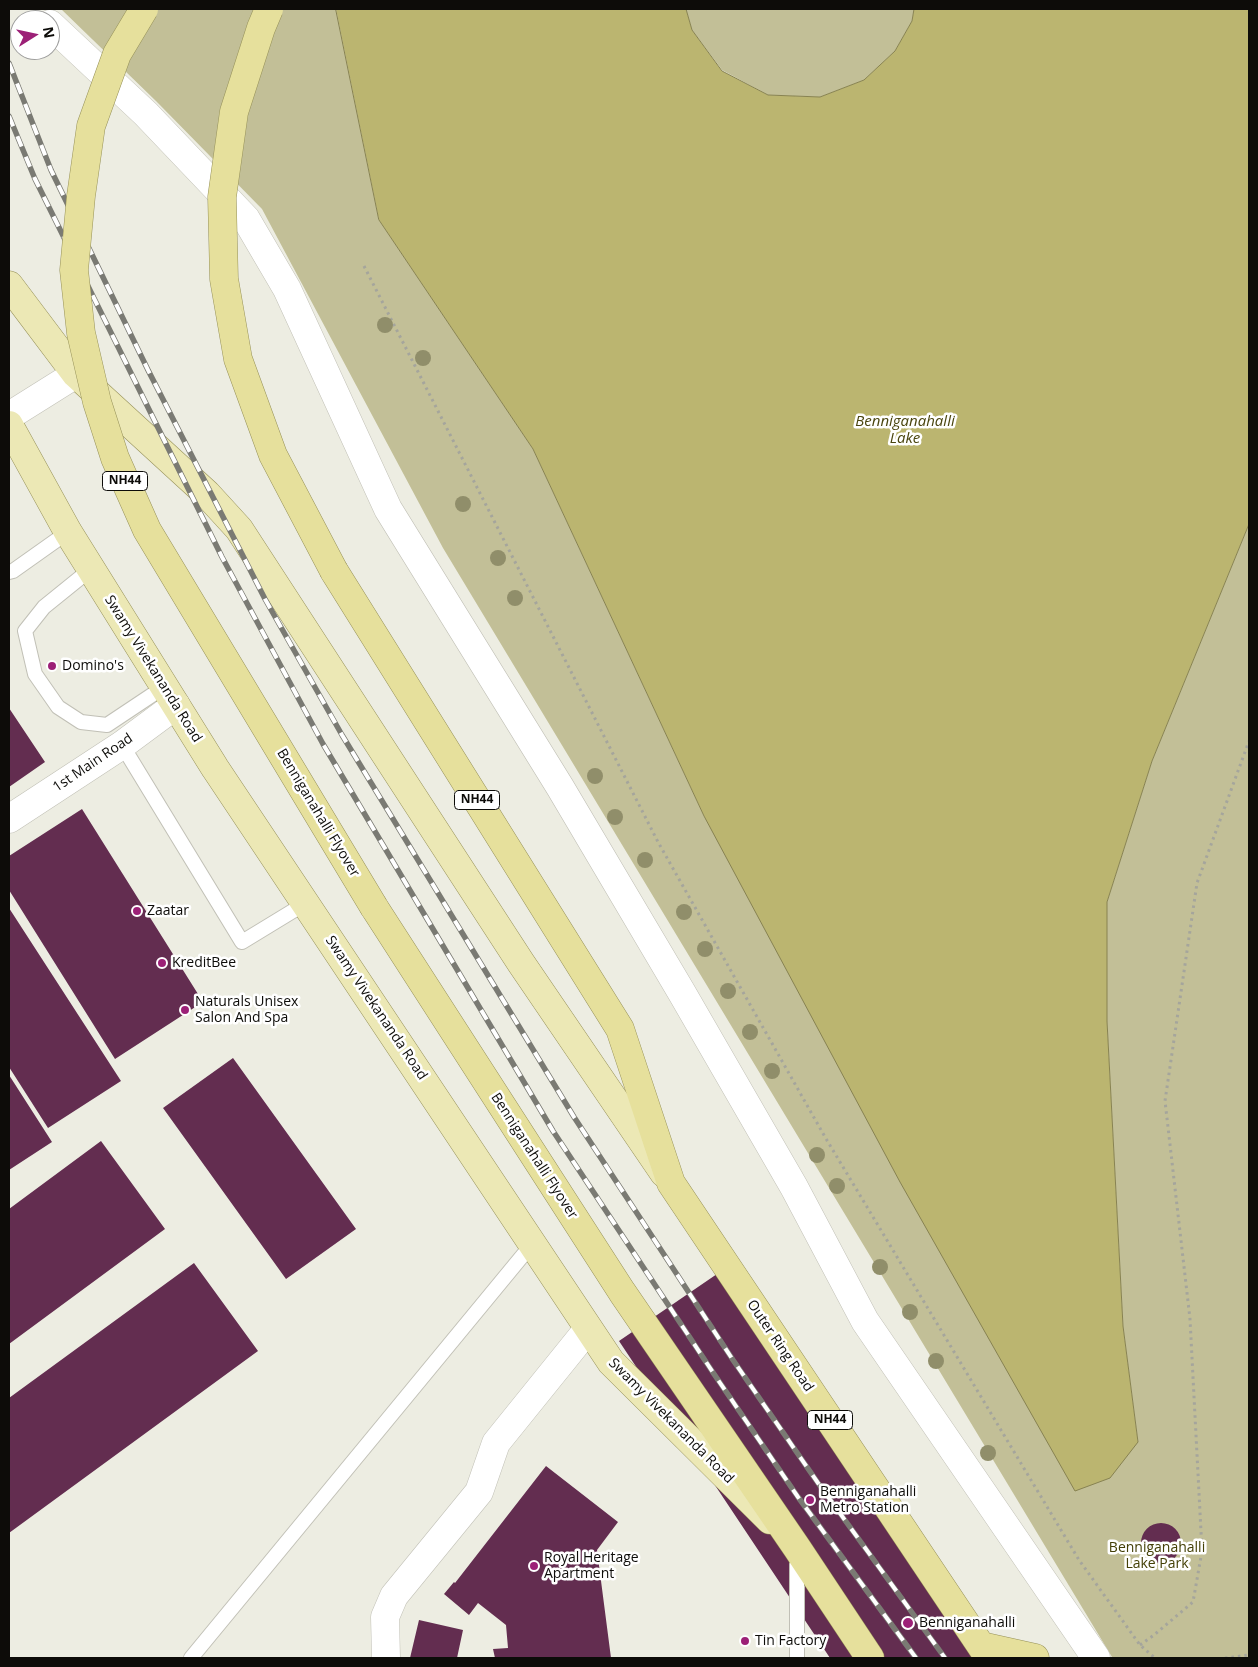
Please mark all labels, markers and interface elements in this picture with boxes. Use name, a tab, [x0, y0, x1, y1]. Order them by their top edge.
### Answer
north arrow	[10, 10, 60, 60]
text: N	[39, 25, 60, 40]
water label: Benniganahalli Lake	[855, 413, 955, 448]
road number: NH44	[102, 472, 148, 491]
street label: Swamy Vivekananda Road	[101, 592, 205, 746]
place label: Domino's	[62, 658, 124, 674]
marker: Domino's	[46, 660, 58, 672]
street label: 1st Main Road	[50, 730, 136, 796]
street label: Benniganahalli Flyover	[273, 746, 363, 880]
road number: NH44	[454, 790, 500, 810]
place label: Zaatar	[147, 903, 189, 919]
marker: Zaatar	[131, 905, 143, 917]
street label: Swamy Vivekananda Road	[321, 933, 431, 1083]
place label: KreditBee	[172, 955, 236, 971]
marker: KreditBee	[156, 957, 168, 969]
place label: Naturals Unisex Salon And Spa	[195, 994, 298, 1026]
marker: Naturals Unisex Salon And Spa	[179, 1004, 191, 1016]
street label: Benniganahalli Flyover	[487, 1090, 581, 1222]
street label: Outer Ring Road	[743, 1297, 817, 1395]
street label: Swamy Vivekananda Road	[605, 1355, 737, 1487]
road number: NH44	[808, 1410, 852, 1430]
place label: Benniganahalli Metro Station	[820, 1484, 916, 1516]
marker: Benniganahalli Metro Station	[804, 1494, 816, 1506]
park label: Benniganahalli Lake Park	[1109, 1540, 1205, 1572]
place label: Royal Heritage Apartment	[544, 1550, 639, 1582]
marker: Royal Heritage Apartment	[528, 1560, 540, 1572]
place label: Benniganahalli	[919, 1615, 1015, 1631]
marker: Benniganahalli	[901, 1616, 915, 1630]
place label: Tin Factory	[755, 1633, 826, 1649]
marker: Tin Factory	[739, 1635, 751, 1647]

